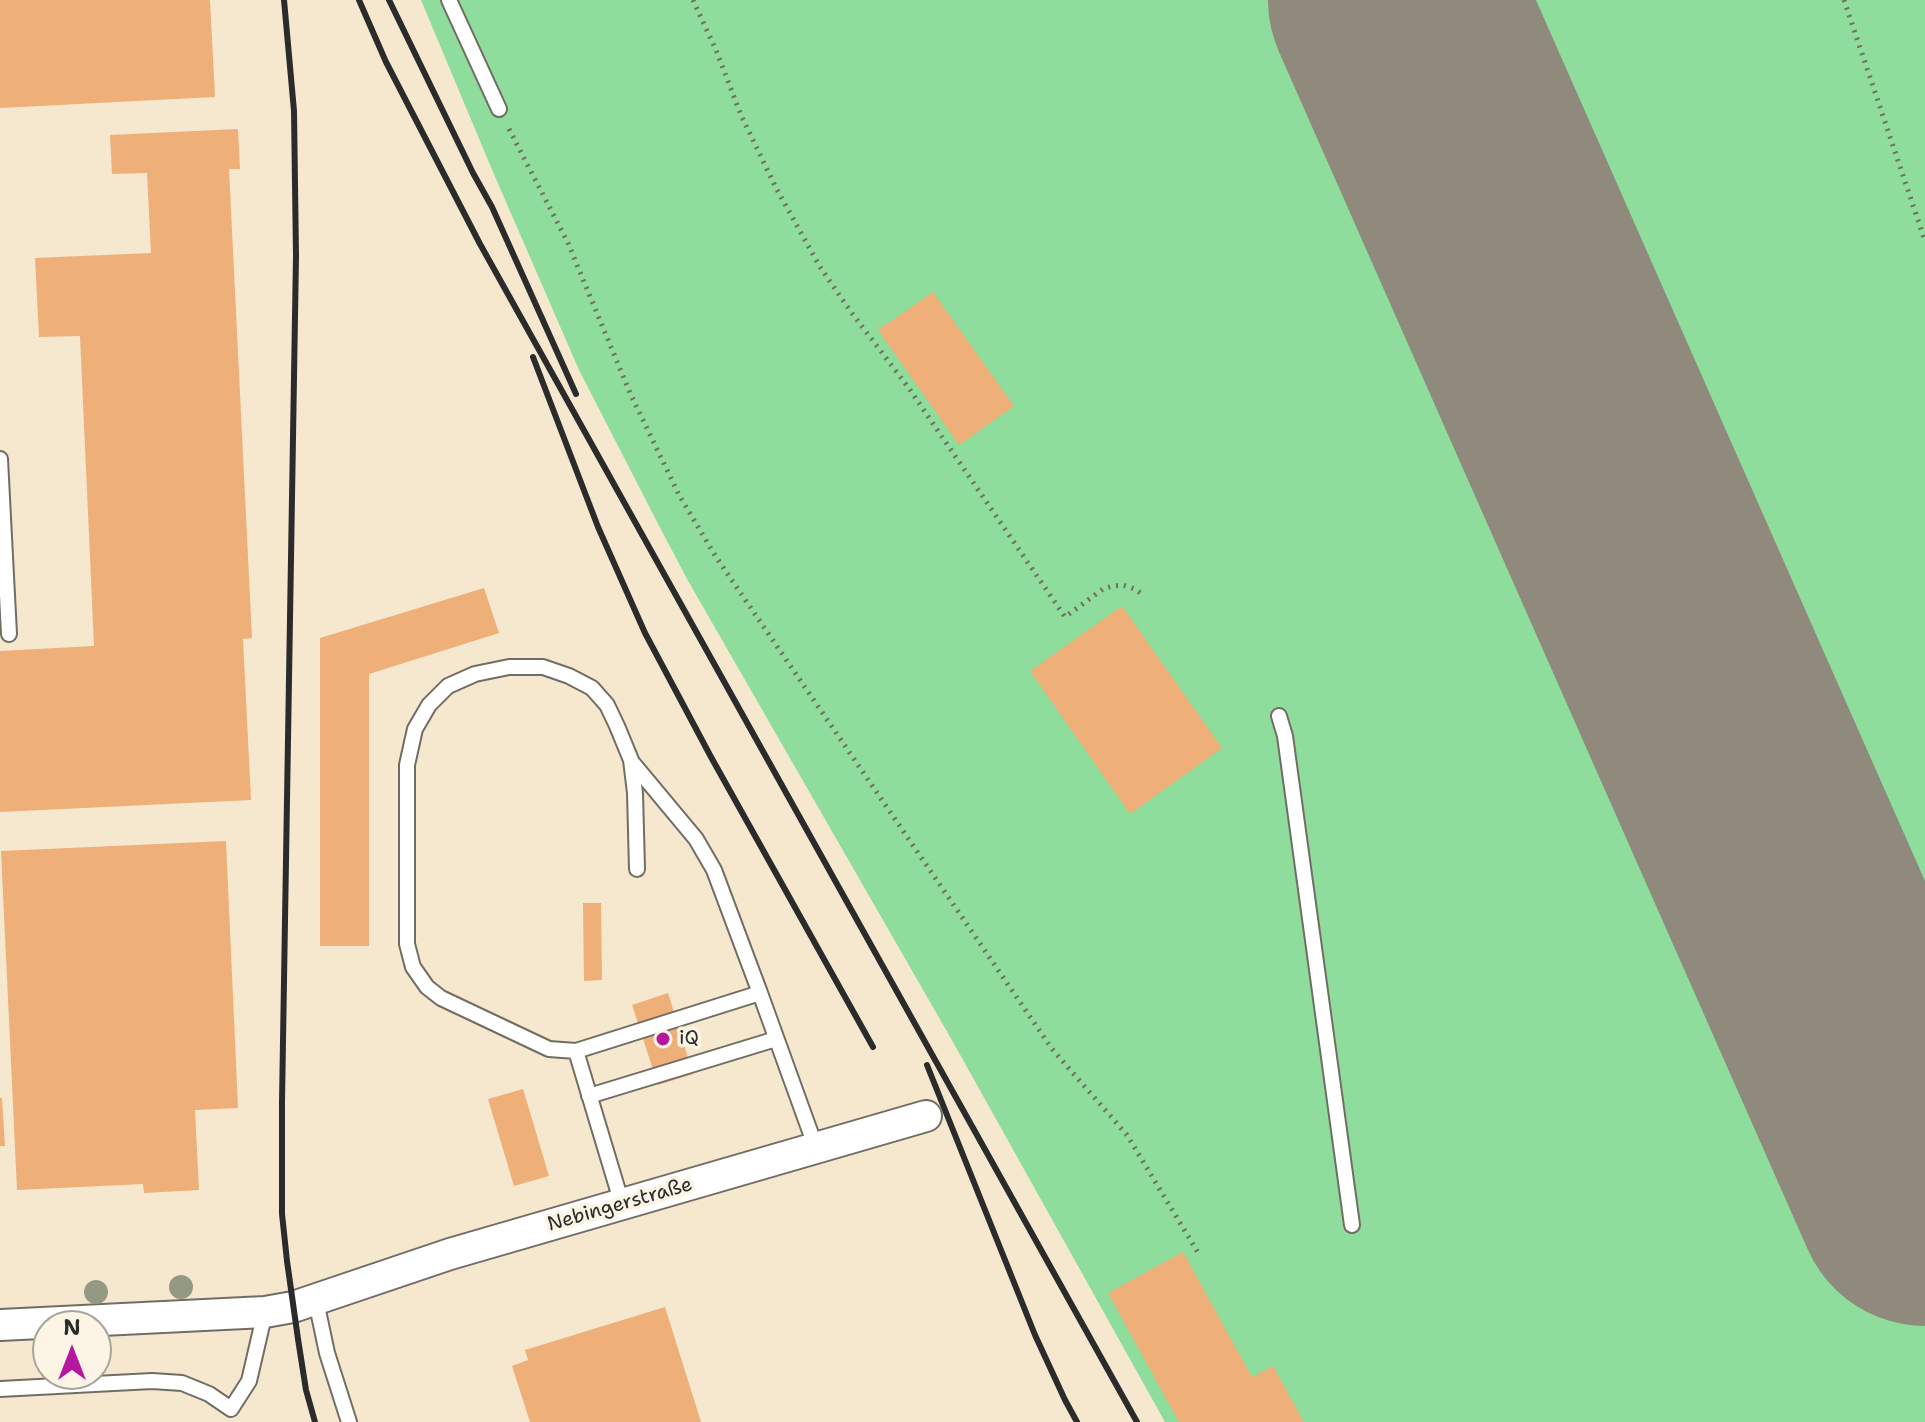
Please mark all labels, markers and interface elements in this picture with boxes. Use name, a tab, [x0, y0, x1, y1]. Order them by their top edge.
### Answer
place label: iQ	[679, 1027, 699, 1051]
marker: iQ	[654, 1030, 672, 1048]
street label: Nebingerstraße	[545, 1173, 695, 1237]
north arrow	[32, 1310, 112, 1390]
text: N	[63, 1313, 81, 1342]

